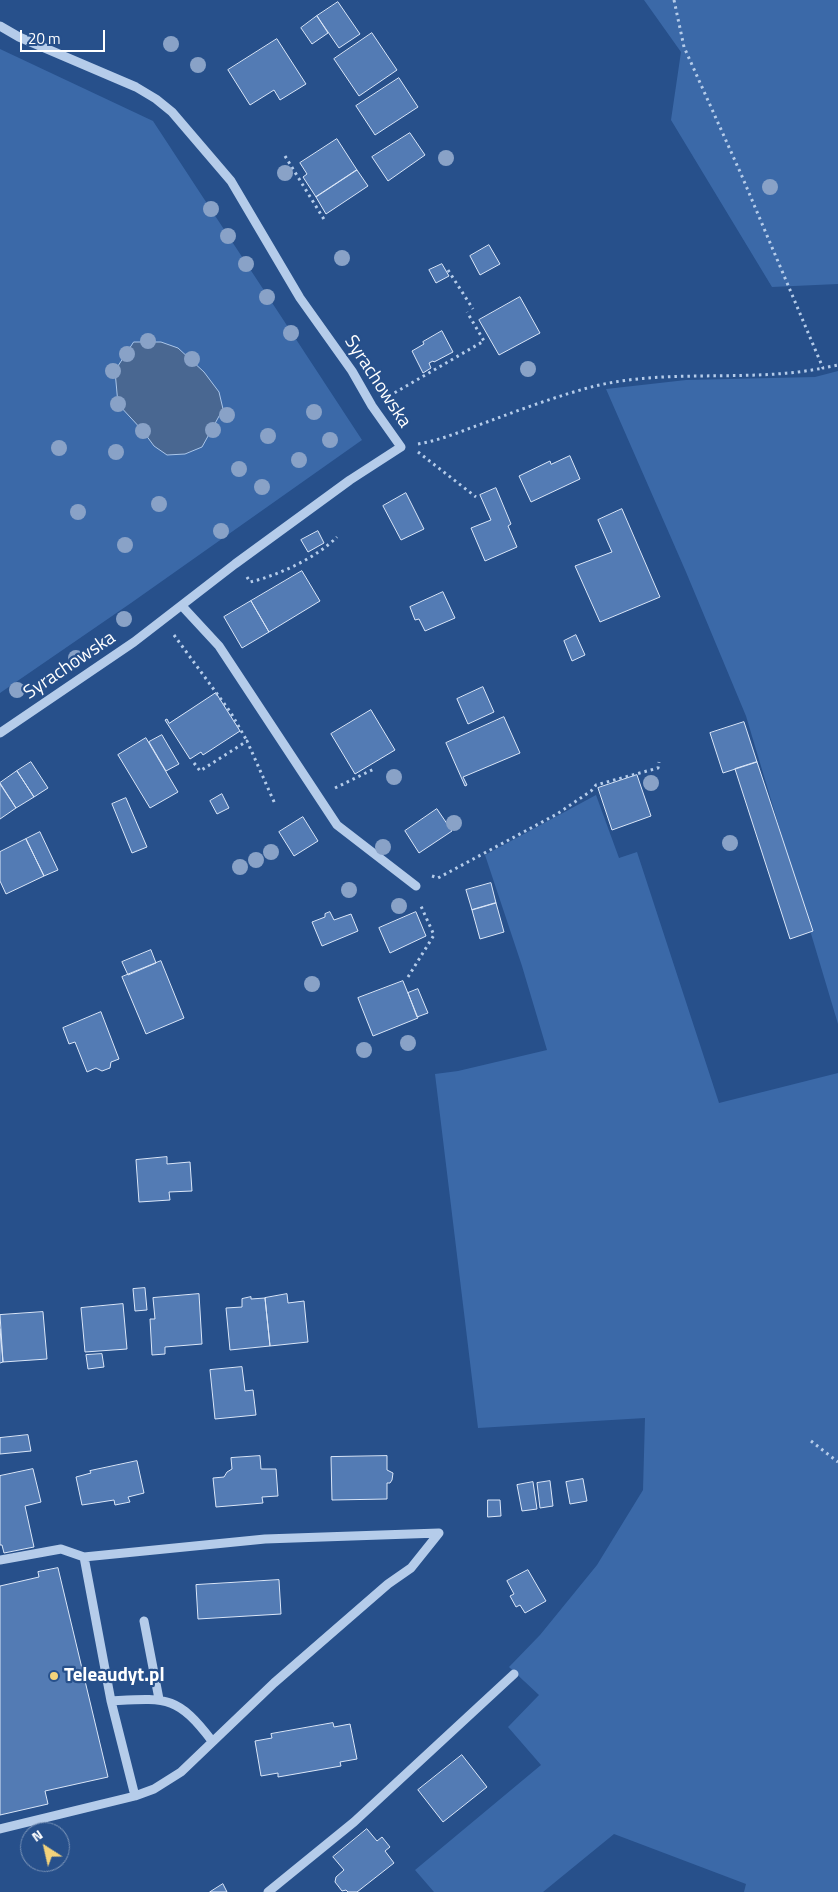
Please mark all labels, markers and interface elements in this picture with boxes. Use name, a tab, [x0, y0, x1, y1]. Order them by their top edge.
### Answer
scale bar	[22, 20, 108, 52]
text: 20 m	[28, 27, 61, 50]
street label: Syrachowska	[339, 332, 415, 432]
street label: Syrachowska	[20, 627, 120, 705]
place label: Teleaudyt.pl	[64, 1665, 165, 1687]
marker: Teleaudyt.pl	[48, 1670, 60, 1682]
north arrow	[20, 1822, 70, 1872]
text: N	[27, 1824, 47, 1847]

